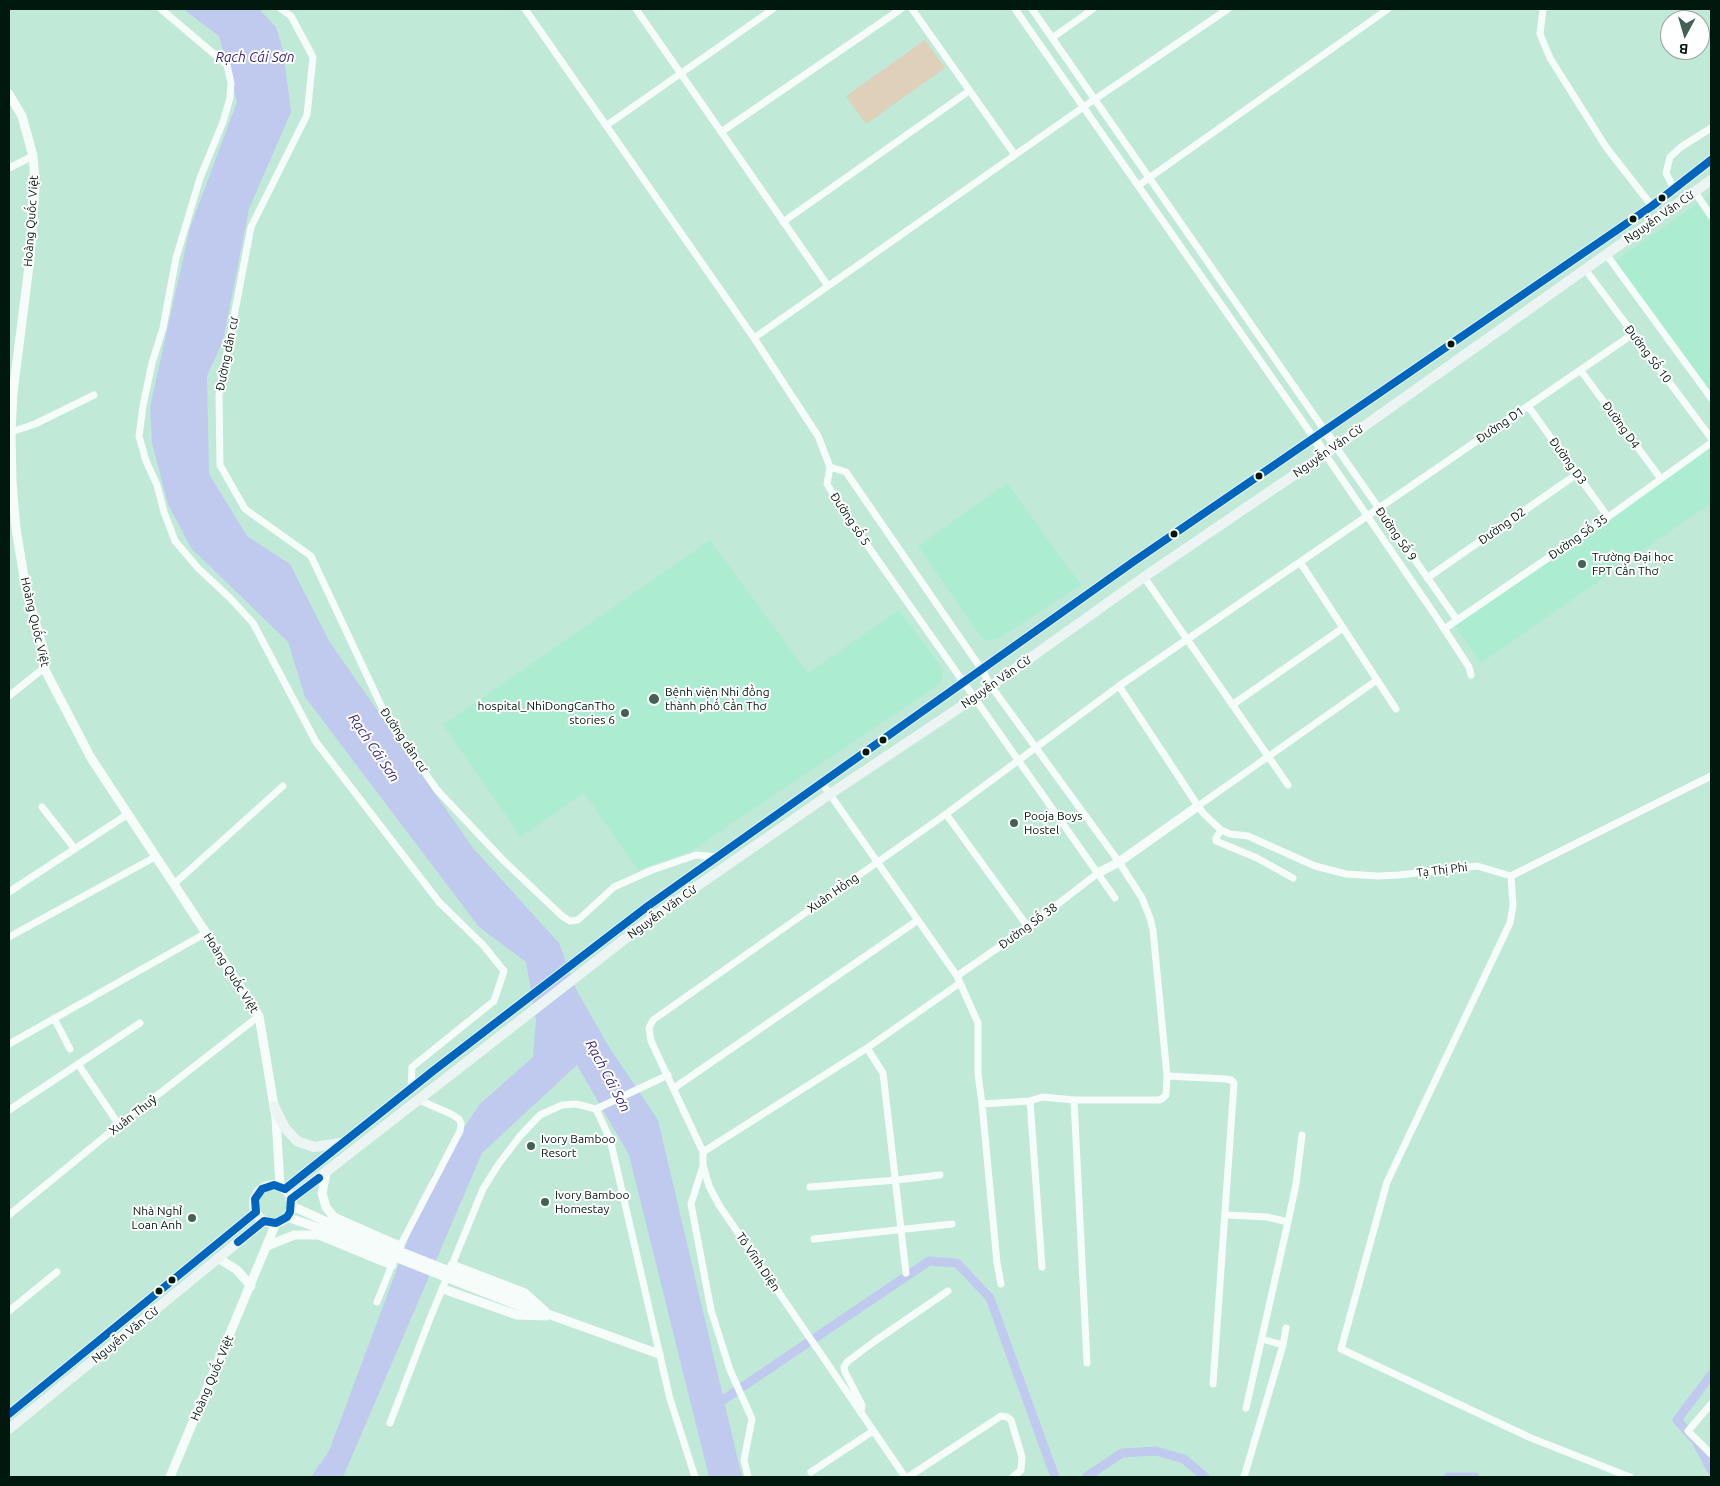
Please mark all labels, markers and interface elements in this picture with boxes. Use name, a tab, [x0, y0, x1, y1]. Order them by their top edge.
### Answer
north arrow	[1660, 10, 1710, 60]
text: B	[1678, 40, 1689, 57]
water label: Rạch Cái Sơn	[216, 49, 294, 65]
street label: Hoàng Quốc Việt	[21, 175, 41, 267]
street label: Nguyễn Văn Cừ	[1621, 188, 1697, 246]
unlabelled marker	[1657, 193, 1667, 203]
unlabelled marker	[1628, 214, 1638, 224]
street label: Đường dân cư	[213, 316, 241, 392]
street label: Đường Số 10	[1622, 322, 1674, 386]
unlabelled marker	[1446, 339, 1456, 349]
street label: Đường D4	[1599, 399, 1643, 451]
street label: Đường D1	[1473, 404, 1527, 446]
street label: Nguyễn Văn Cừ	[1290, 422, 1366, 480]
street label: Đường D3	[1546, 435, 1590, 487]
unlabelled marker	[1254, 471, 1264, 481]
street label: Đường số 5	[827, 490, 873, 548]
street label: Đường Số 9	[1372, 504, 1420, 564]
street label: Đường D2	[1476, 504, 1528, 548]
street label: Đường Số 35	[1546, 511, 1610, 563]
unlabelled marker	[1169, 529, 1179, 539]
place label: Trường Đại học FPT Cần Thơ	[1592, 550, 1673, 578]
marker: Trường Đại học FPT Cần Thơ	[1576, 558, 1588, 570]
street label: Hoàng Quốc Việt	[18, 576, 52, 668]
street label: Nguyễn Văn Cừ	[958, 653, 1034, 711]
place label: Bệnh viện Nhi đồng thành phố Cần Thơ	[665, 685, 770, 713]
marker: Bệnh viện Nhi đồng thành phố Cần Thơ	[647, 692, 661, 706]
place label: hospital_NhiDongCanTho stories 6	[478, 699, 615, 727]
street label: Đường dân cư	[377, 705, 431, 775]
marker: hospital_NhiDongCanTho stories 6	[619, 707, 631, 719]
water label: Rạch Cái Sơn	[345, 711, 403, 785]
unlabelled marker	[878, 735, 888, 745]
unlabelled marker	[861, 747, 871, 757]
place label: Pooja Boys Hostel	[1024, 809, 1083, 837]
marker: Pooja Boys Hostel	[1008, 817, 1020, 829]
street label: Tạ Thị Phi	[1416, 860, 1468, 880]
street label: Xuân Hồng	[805, 870, 861, 916]
street label: Nguyễn Văn Cừ	[625, 882, 699, 942]
street label: Đường Số 38	[996, 900, 1060, 952]
street label: Hoàng Quốc Việt	[201, 930, 261, 1016]
water label: Rạch Cái Sơn	[582, 1037, 634, 1115]
street label: Xuân Thuỷ	[106, 1092, 160, 1138]
place label: Ivory Bamboo Resort	[541, 1132, 615, 1160]
marker: Ivory Bamboo Resort	[525, 1140, 537, 1152]
place label: Ivory Bamboo Homestay	[555, 1188, 629, 1216]
marker: Ivory Bamboo Homestay	[539, 1196, 551, 1208]
place label: Nhà Nghỉ Loan Anh	[132, 1204, 182, 1232]
marker: Nhà Nghỉ Loan Anh	[186, 1212, 198, 1224]
street label: Tô Vĩnh Diện	[733, 1230, 783, 1294]
unlabelled marker	[167, 1275, 177, 1285]
unlabelled marker	[154, 1286, 164, 1296]
street label: Nguyễn Văn Cừ	[89, 1304, 161, 1366]
street label: Hoàng Quốc Việt	[187, 1333, 237, 1423]

